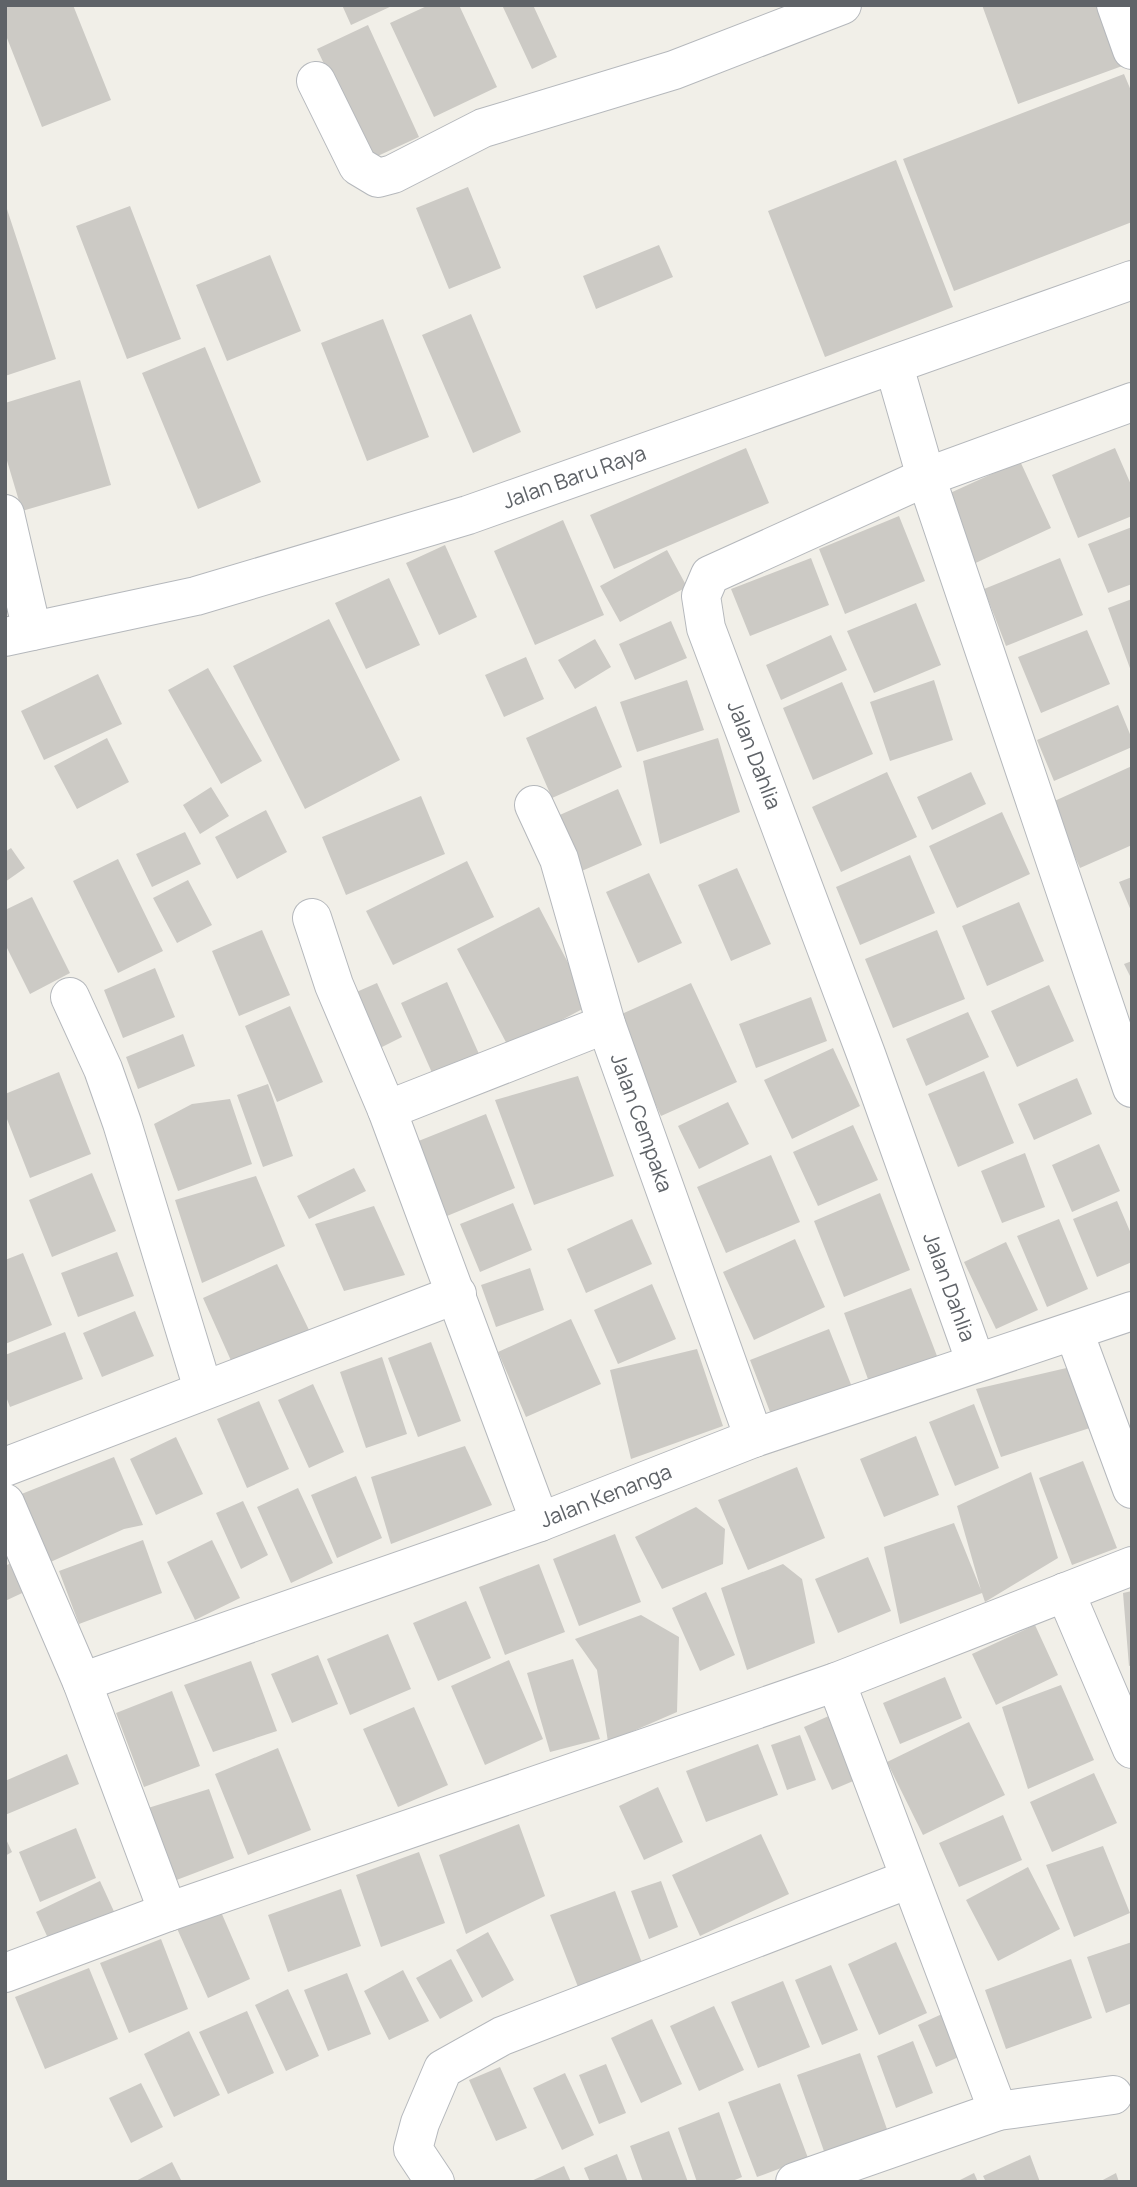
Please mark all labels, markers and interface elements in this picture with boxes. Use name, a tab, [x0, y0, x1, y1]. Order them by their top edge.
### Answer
street label: Jalan Baru Raya	[499, 438, 649, 515]
street label: Jalan Dahlia	[721, 696, 788, 813]
street label: Jalan Cempaka	[605, 1049, 680, 1196]
street label: Jalan Dahlia	[917, 1228, 983, 1345]
street label: Jalan Kenanga	[536, 1457, 675, 1534]

